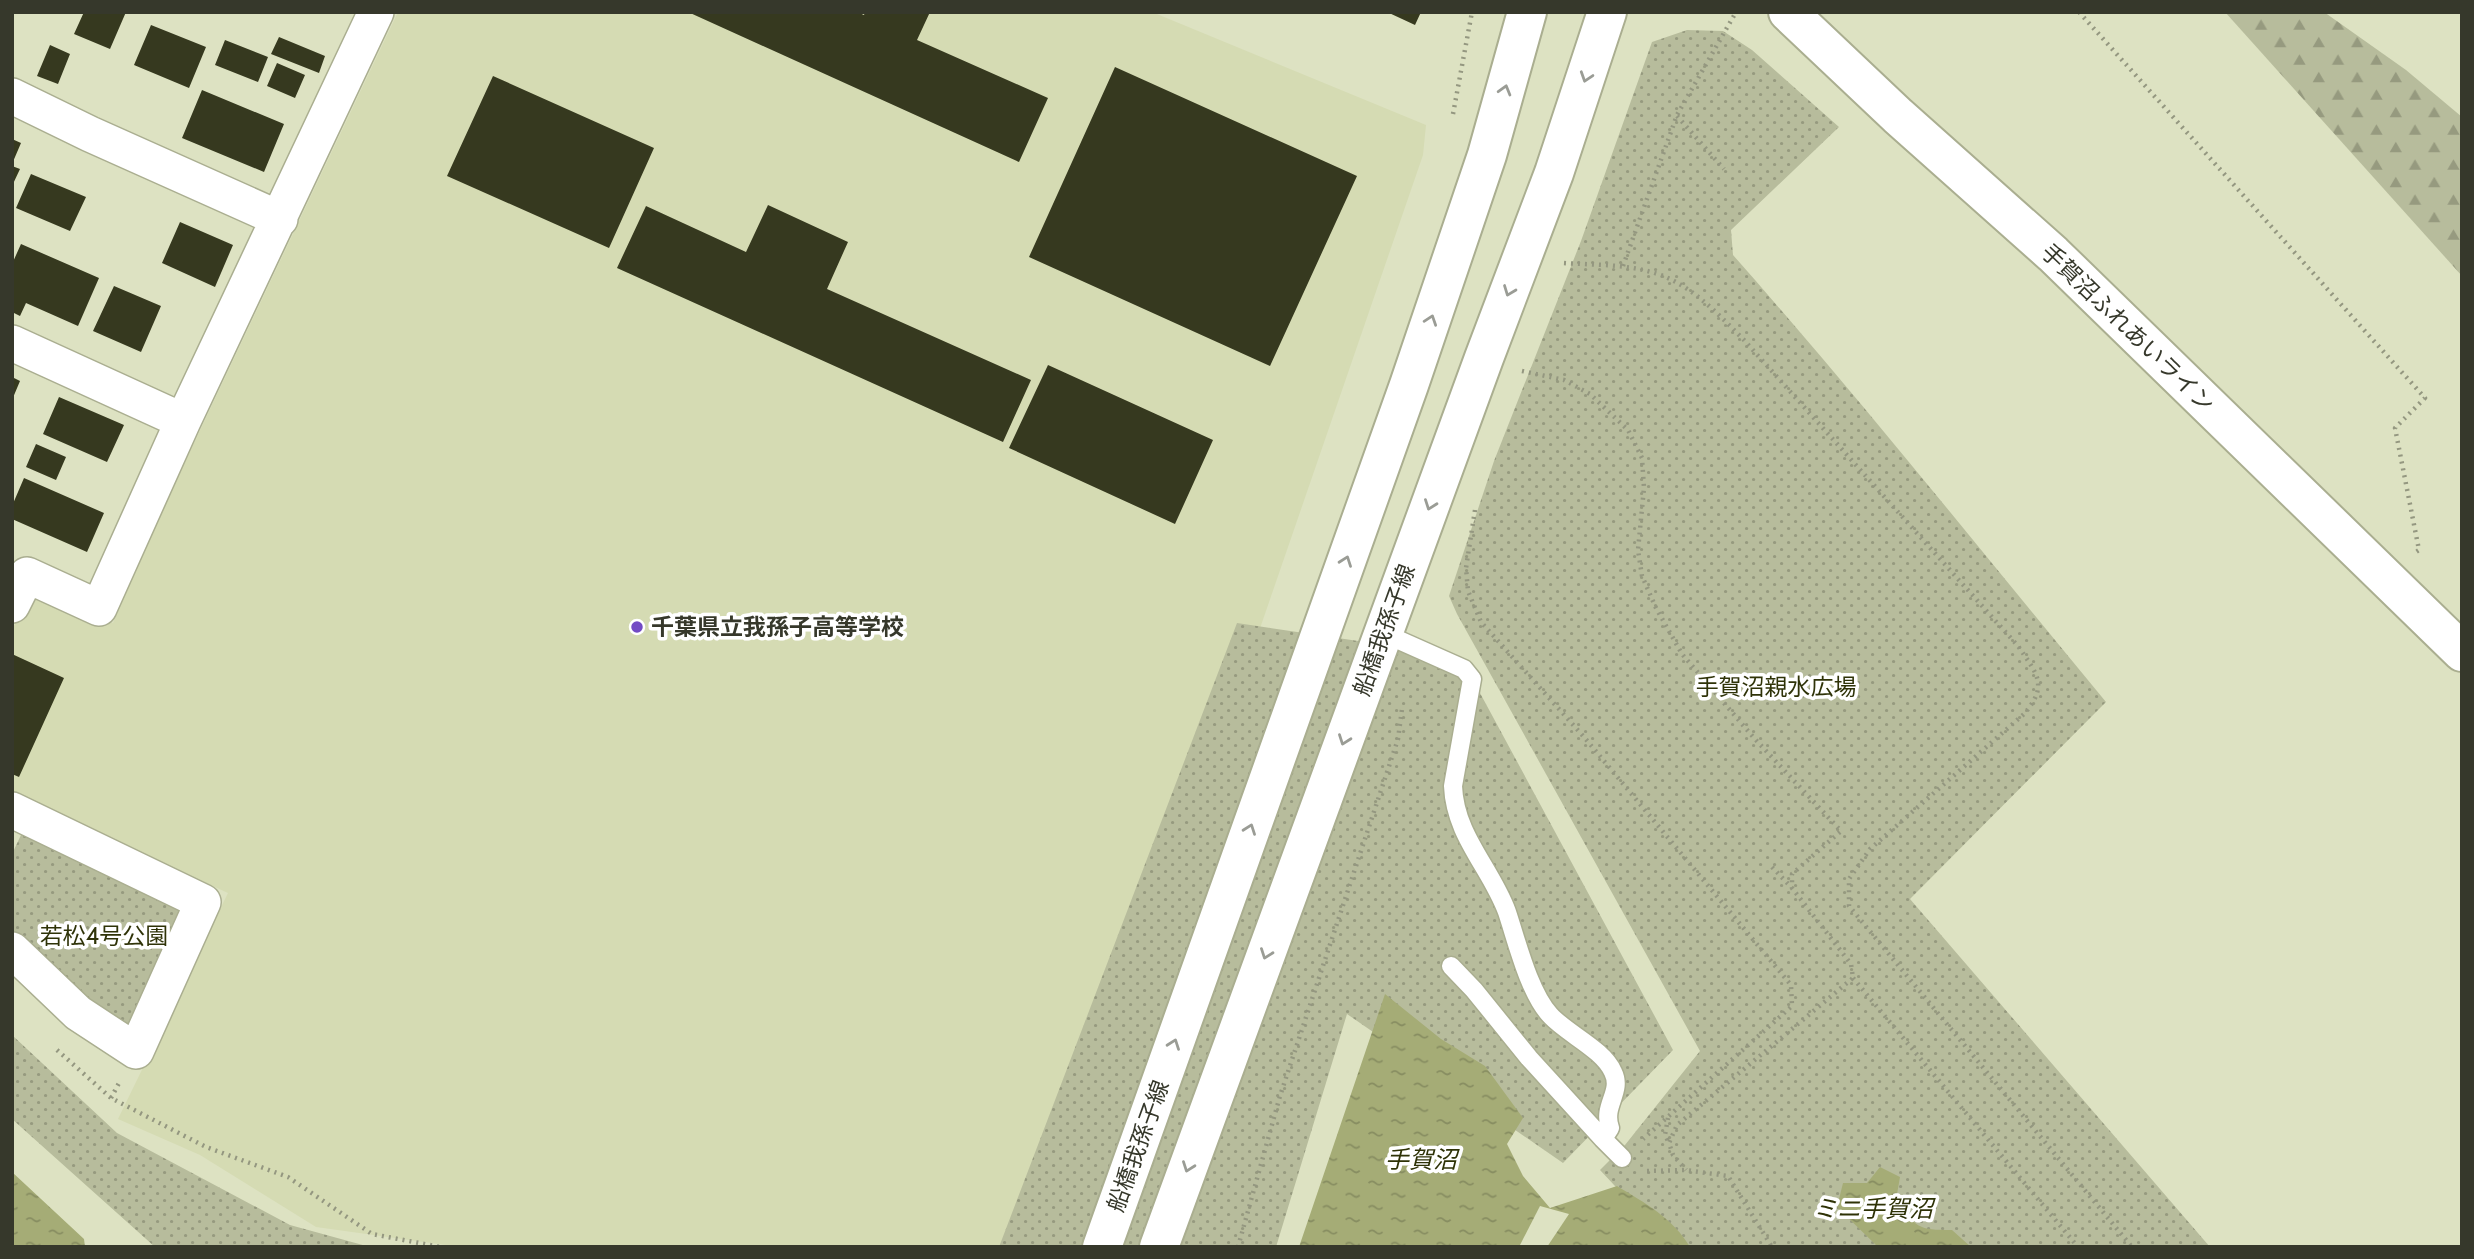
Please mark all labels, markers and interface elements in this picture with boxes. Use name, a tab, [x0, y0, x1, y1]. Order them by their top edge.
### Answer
one-way arrow	[1580, 71, 1594, 83]
one-way arrow	[1497, 84, 1512, 96]
street label: 手賀沼ふれあいライン	[2036, 238, 2220, 418]
one-way arrow	[1504, 285, 1518, 297]
one-way arrow	[1423, 315, 1437, 327]
one-way arrow	[1424, 498, 1438, 510]
one-way arrow	[1337, 555, 1351, 567]
street label: 船橋我孫子線	[1347, 560, 1421, 700]
place label: 千葉県立我孫子高等学校	[651, 613, 904, 641]
marker: 千葉県立我孫子高等学校	[629, 619, 645, 635]
park label: 手賀沼親水広場	[1696, 673, 1857, 701]
one-way arrow	[1338, 733, 1352, 745]
one-way arrow	[1242, 824, 1256, 836]
park label: 若松4号公園	[40, 922, 168, 950]
one-way arrow	[1260, 947, 1274, 959]
one-way arrow	[1166, 1038, 1180, 1050]
street label: 船橋我孫子線	[1101, 1076, 1175, 1216]
water label: 手賀沼	[1385, 1145, 1460, 1174]
one-way arrow	[1182, 1161, 1196, 1173]
water label: ミニ手賀沼	[1813, 1194, 1936, 1223]

